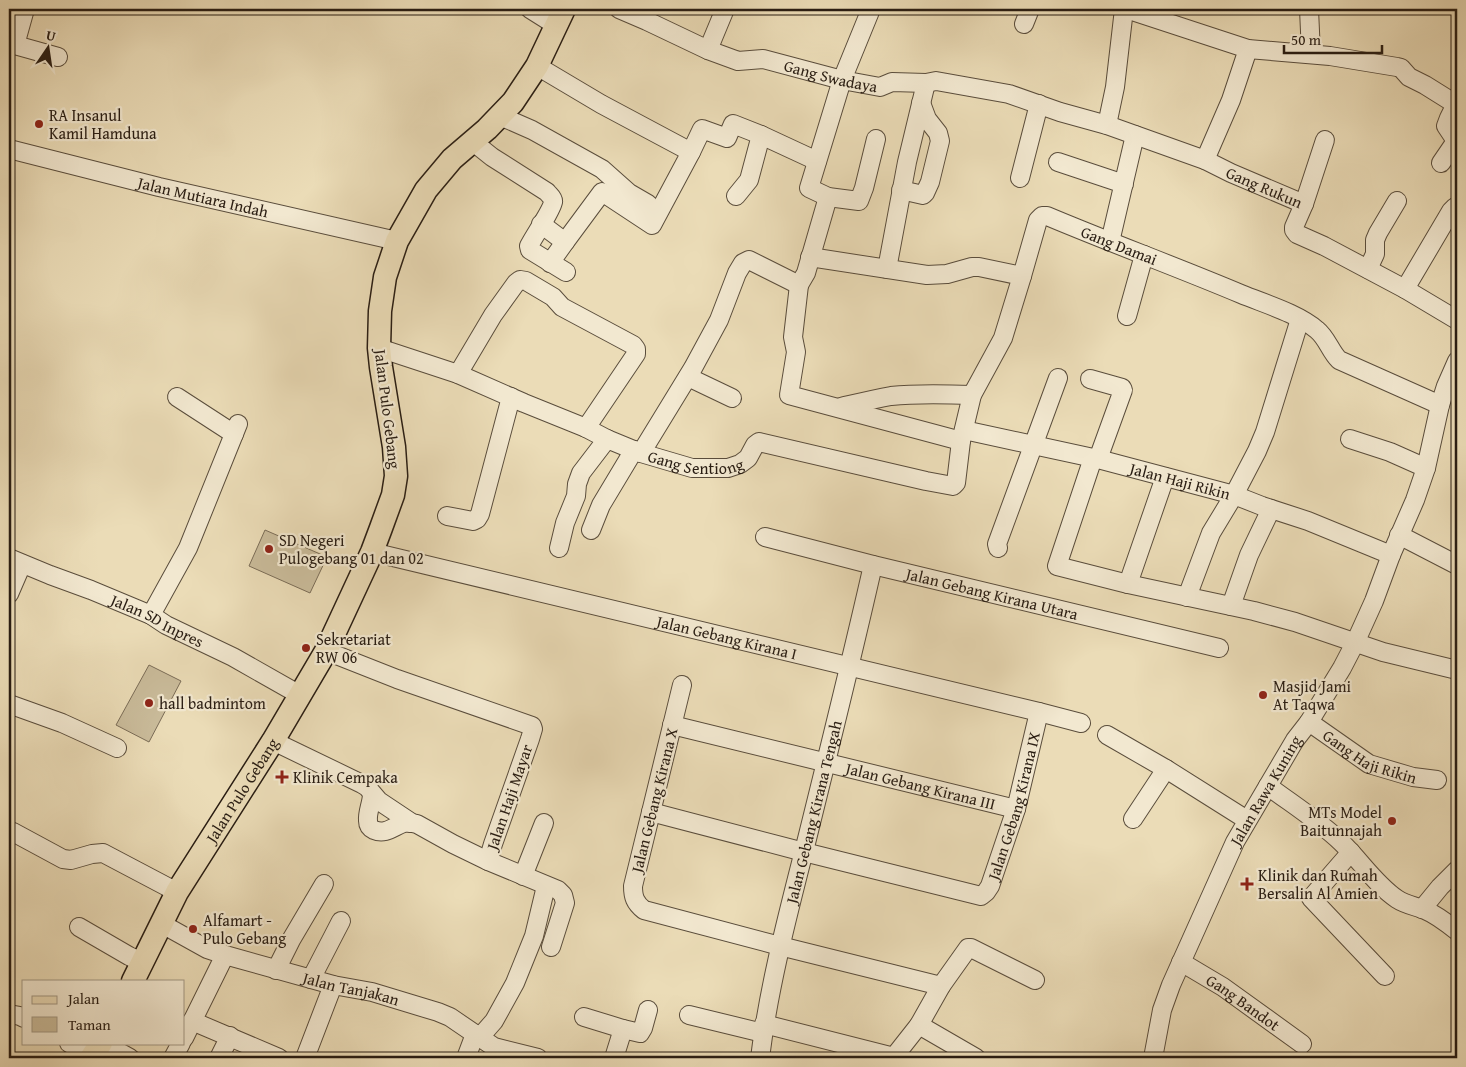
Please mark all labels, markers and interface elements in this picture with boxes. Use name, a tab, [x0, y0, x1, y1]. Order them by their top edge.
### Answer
north arrow	[22, 22, 72, 72]
scale bar	[1284, 22, 1381, 54]
text: U	[44, 25, 58, 46]
text: 50 m	[1291, 29, 1322, 50]
street label: Gang Swadaya	[781, 53, 880, 98]
place label: RA Insanul Kamil Hamduna	[49, 103, 157, 145]
marker: RA Insanul Kamil Hamduna	[33, 118, 45, 130]
street label: Gang Rukun	[1222, 160, 1306, 214]
street label: Jalan Mutiara Indah	[133, 170, 271, 223]
street label: Gang Damai	[1077, 219, 1161, 271]
street label: Jalan Pulo Gebang	[369, 346, 407, 470]
street label: Gang Sentiong	[645, 444, 747, 480]
street label: Jalan Haji Rikin	[1125, 455, 1233, 506]
place label: SD Negeri Pulogebang 01 dan 02	[279, 528, 424, 570]
marker: SD Negeri Pulogebang 01 dan 02	[263, 543, 275, 555]
street label: Jalan Gebang Kirana Utara	[902, 561, 1081, 626]
street label: Jalan SD Inpres	[105, 587, 208, 653]
street label: Jalan Gebang Kirana I	[652, 608, 800, 666]
place label: Sekretariat RW 06	[316, 627, 391, 669]
marker: Sekretariat RW 06	[300, 642, 312, 654]
place label: Masjid Jami At Taqwa	[1273, 674, 1352, 716]
marker: Masjid Jami At Taqwa	[1257, 689, 1269, 701]
place label: hall badmintom	[159, 691, 266, 715]
marker: hall badmintom	[143, 697, 155, 709]
street label: Jalan Gebang Kirana Tengah	[779, 718, 848, 908]
street label: Gang Haji Rikin	[1318, 723, 1420, 790]
street label: Jalan Gebang Kirana X	[624, 725, 684, 877]
street label: Jalan Gebang Kirana IX	[980, 729, 1046, 885]
street label: Jalan Rawa Kuning	[1222, 731, 1307, 852]
street label: Jalan Pulo Gebang	[198, 733, 284, 849]
street label: Jalan Haji Mayar	[479, 741, 538, 855]
street label: Jalan Gebang Kirana III	[841, 755, 998, 816]
place label: Klinik Cempaka	[293, 765, 398, 789]
marker: Klinik Cempaka	[275, 770, 289, 784]
place label: MTs Model Baitunnajah	[1300, 800, 1383, 842]
marker: MTs Model Baitunnajah	[1386, 815, 1398, 827]
place label: Klinik dan Rumah Bersalin Al Amien	[1258, 863, 1378, 905]
marker: Klinik dan Rumah Bersalin Al Amien	[1240, 877, 1254, 891]
place label: Alfamart - Pulo Gebang	[203, 908, 286, 950]
marker: Alfamart - Pulo Gebang	[187, 923, 199, 935]
street label: Jalan Tanjakan	[298, 965, 402, 1012]
street label: Gang Bandot	[1202, 968, 1285, 1037]
legend	[22, 980, 185, 1044]
text: Jalan	[66, 988, 100, 1009]
text: Taman	[68, 1014, 111, 1035]

